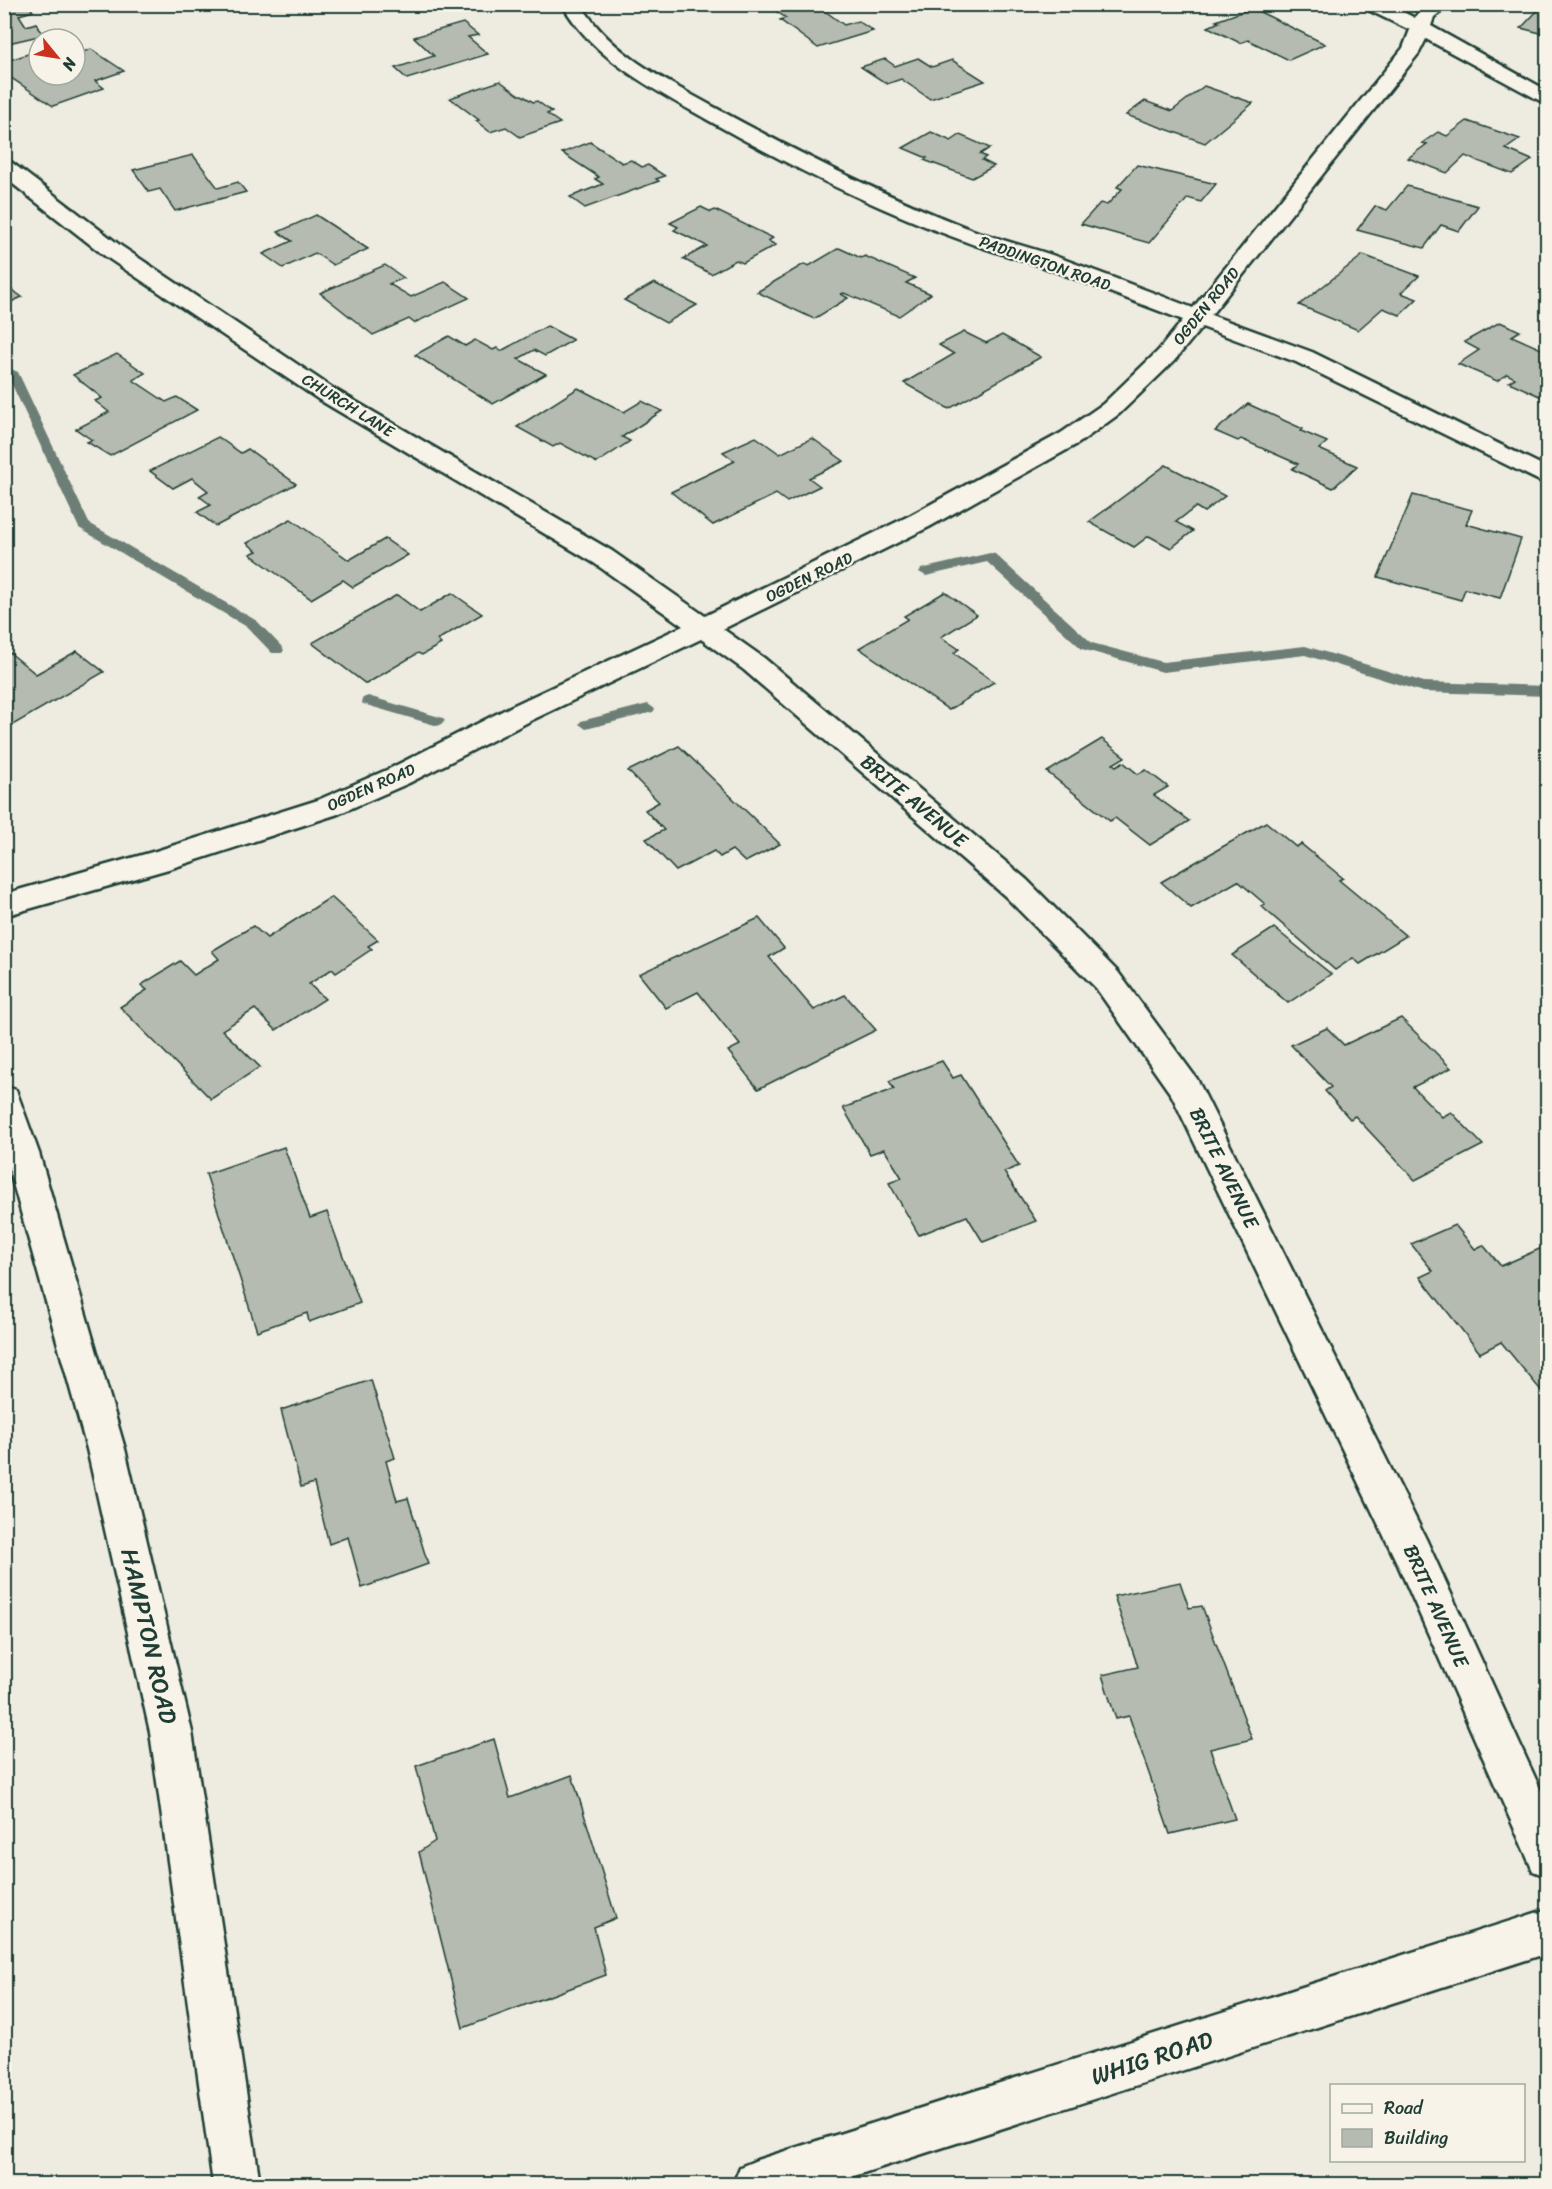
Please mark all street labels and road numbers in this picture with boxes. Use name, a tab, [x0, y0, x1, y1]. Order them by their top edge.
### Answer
street label: PADDINGTON ROAD	[975, 227, 1115, 299]
street label: OGDEN ROAD	[1165, 260, 1247, 352]
street label: CHURCH LANE	[296, 365, 401, 446]
street label: OGDEN ROAD	[760, 543, 858, 611]
street label: BRITE AVENUE	[852, 745, 977, 858]
street label: OGDEN ROAD	[322, 754, 420, 819]
street label: BRITE AVENUE	[1179, 1101, 1269, 1237]
street label: BRITE AVENUE	[1393, 1539, 1480, 1675]
street label: HAMPTON ROAD	[108, 1544, 190, 1729]
street label: WHIG ROAD	[1085, 2018, 1219, 2097]

